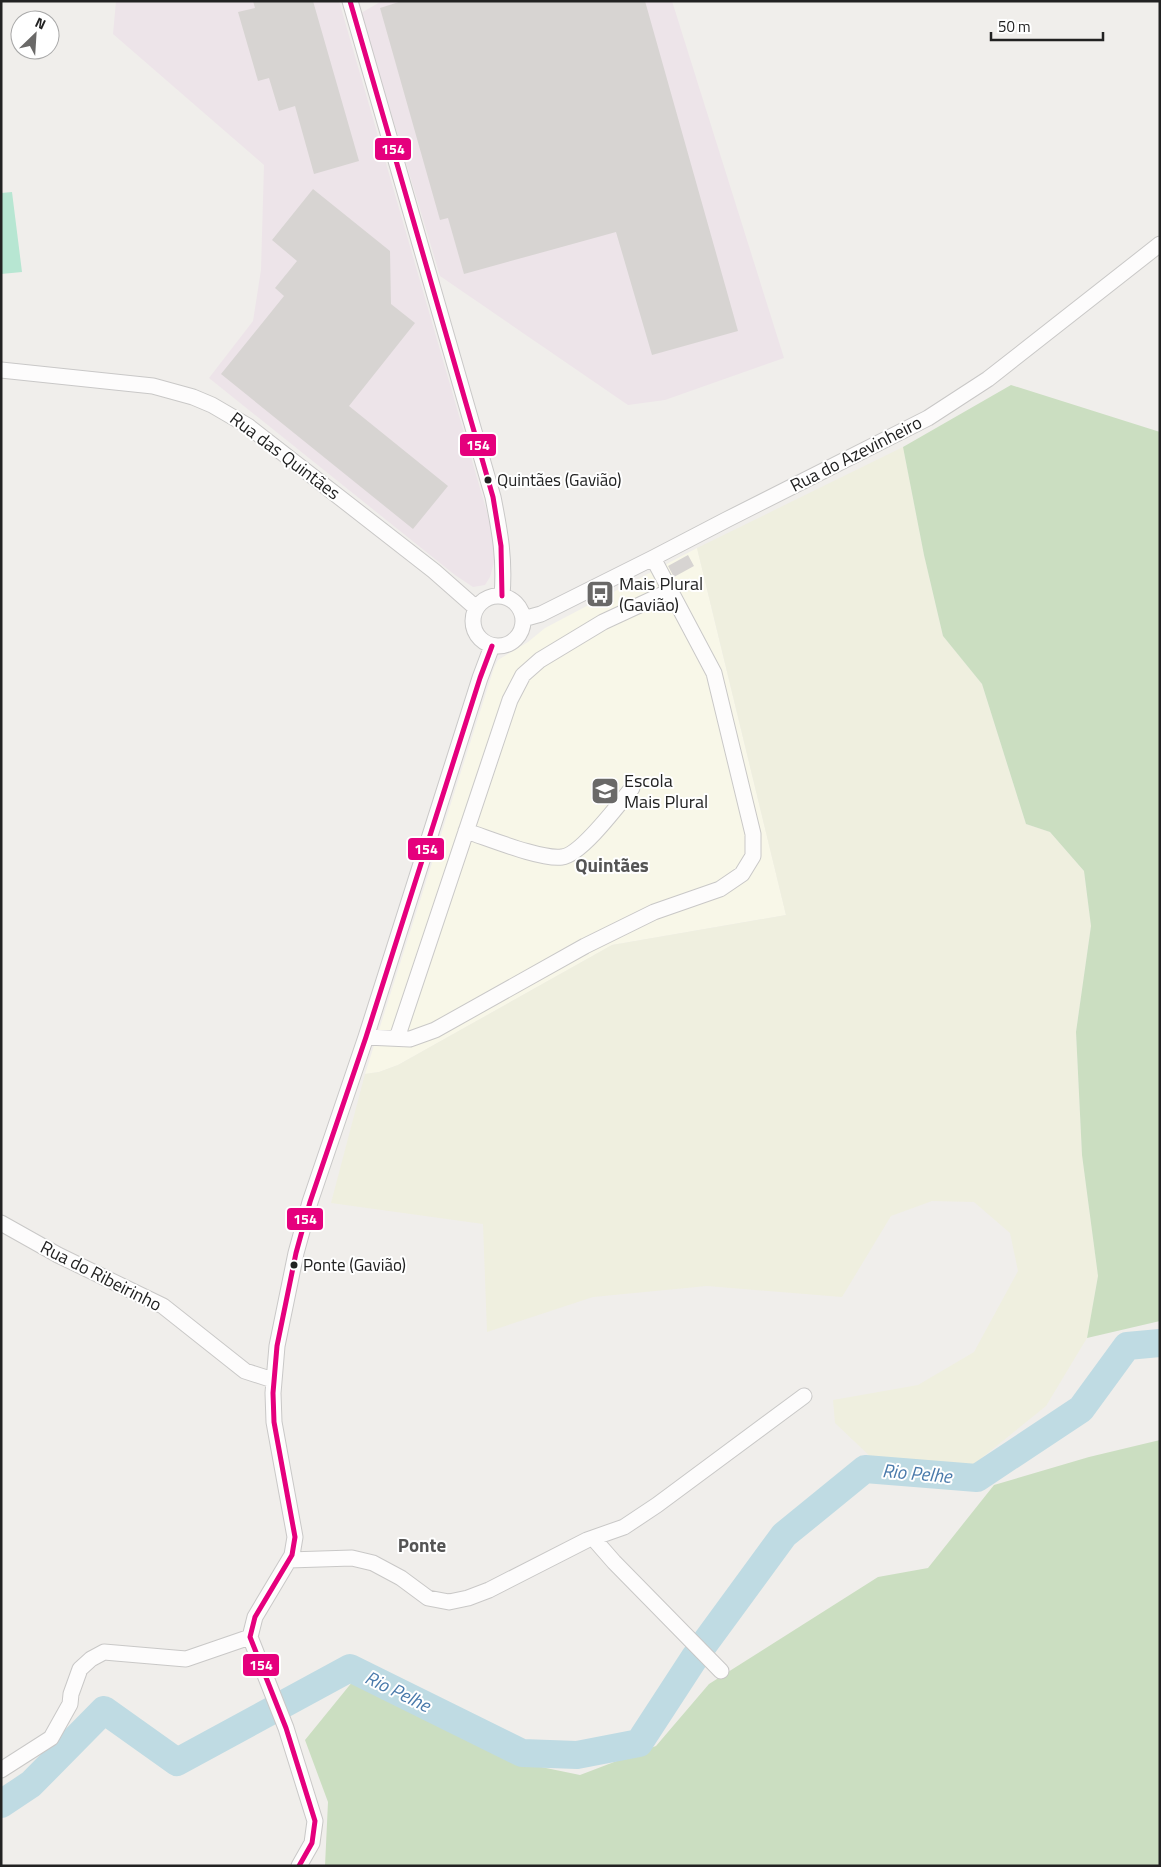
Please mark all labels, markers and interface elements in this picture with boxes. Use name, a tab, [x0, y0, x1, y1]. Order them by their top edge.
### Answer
north arrow	[10, 10, 60, 60]
scale bar	[991, 10, 1104, 42]
text: N	[32, 11, 50, 34]
text: 50 m	[998, 15, 1031, 38]
line badge: 154	[374, 137, 412, 161]
text: 154	[381, 138, 405, 159]
street label: Rua das Quintães	[224, 405, 346, 506]
street label: Rua do Azevinheiro	[785, 409, 926, 498]
line badge: 154	[459, 433, 497, 457]
text: 154	[466, 434, 490, 455]
place label: Quintães (Gavião)	[497, 467, 622, 493]
marker: Quintães (Gavião)	[483, 475, 493, 485]
place label: Mais Plural (Gavião)	[619, 570, 703, 618]
bus stop icon: Mais Plural (Gavião)	[585, 579, 615, 609]
place label: Escola Mais Plural	[624, 767, 708, 815]
school or university icon: Escola Mais Plural	[590, 776, 620, 806]
line badge: 154	[407, 837, 445, 861]
text: 154	[414, 838, 438, 859]
district label: Quintães	[575, 850, 649, 879]
line badge: 154	[286, 1207, 324, 1231]
text: 154	[293, 1208, 317, 1229]
street label: Rua do Ribeirinho	[36, 1233, 167, 1318]
place label: Ponte (Gavião)	[303, 1252, 406, 1278]
marker: Ponte (Gavião)	[289, 1260, 299, 1270]
water label: Rio Pelhe	[881, 1455, 954, 1490]
district label: Ponte	[398, 1530, 447, 1559]
line badge: 154	[242, 1653, 280, 1677]
text: 154	[249, 1654, 273, 1675]
water label: Rio Pelhe	[361, 1662, 437, 1719]

